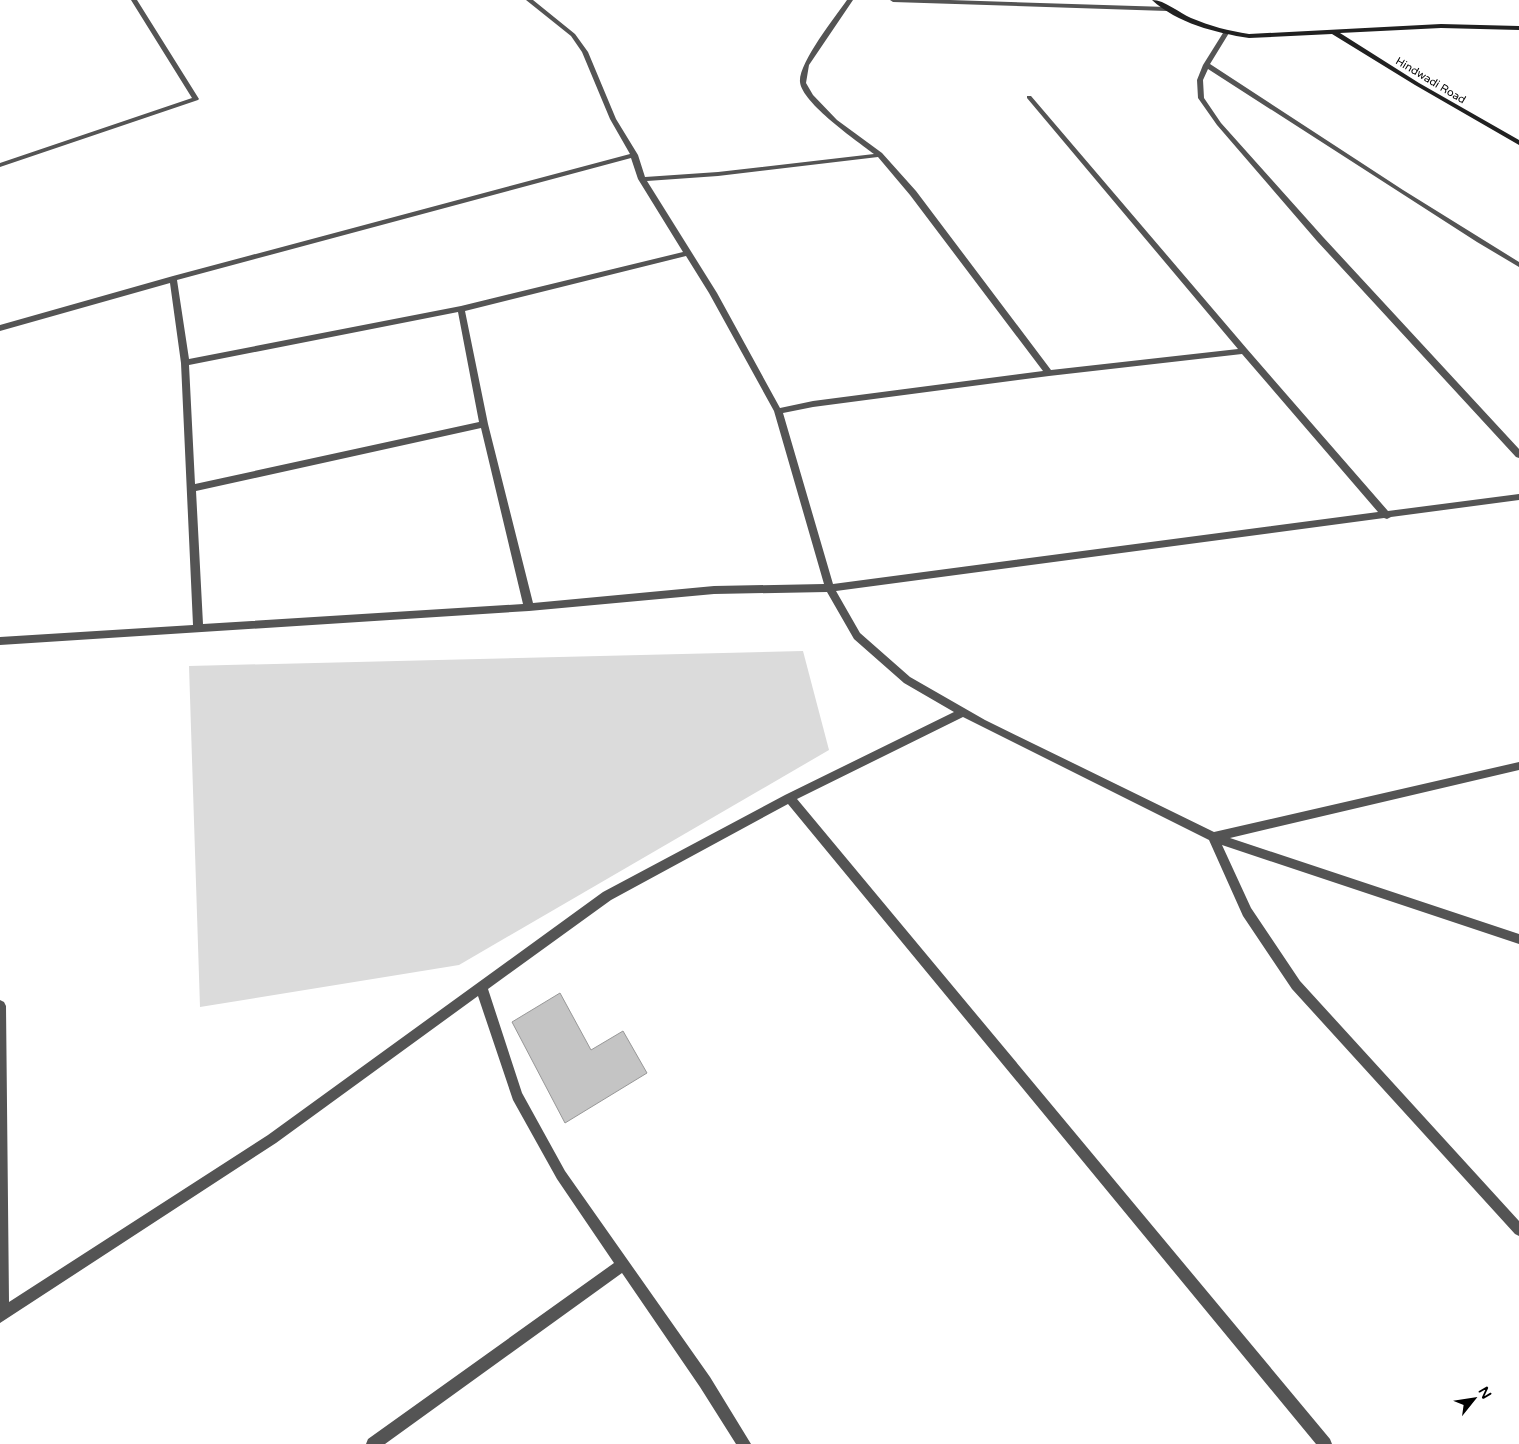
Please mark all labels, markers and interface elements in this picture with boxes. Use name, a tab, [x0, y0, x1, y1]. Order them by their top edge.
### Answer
street label: Hindwadi Road	[1393, 54, 1468, 107]
north arrow	[1449, 1374, 1499, 1424]
text: N	[1475, 1384, 1495, 1402]

